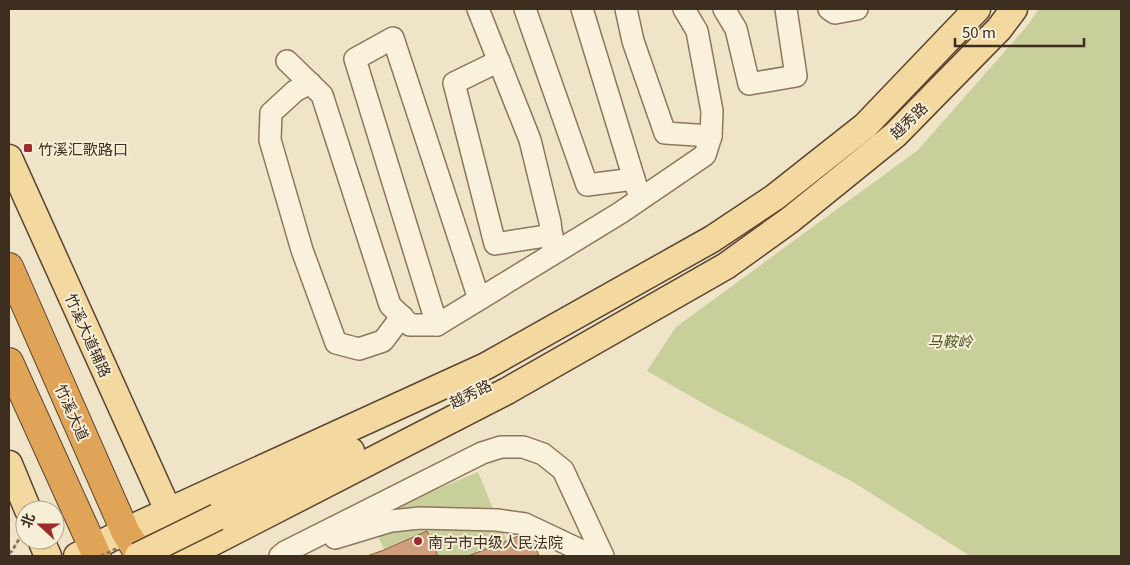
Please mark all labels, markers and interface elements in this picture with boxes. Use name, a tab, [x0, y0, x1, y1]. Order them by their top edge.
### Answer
scale bar	[955, 15, 1084, 47]
text: 50 m	[962, 21, 996, 42]
street label: 越秀路	[885, 97, 931, 143]
place label: 竹溪汇歌路口	[38, 138, 128, 159]
marker: 竹溪汇歌路口	[22, 142, 34, 154]
street label: 竹溪大道辅路	[61, 290, 117, 380]
park label: 马鞍岭	[927, 330, 974, 351]
street label: 越秀路	[445, 374, 495, 412]
street label: 竹溪大道	[51, 380, 95, 444]
north arrow	[15, 500, 65, 550]
text: 北	[15, 510, 39, 530]
place label: 南宁市中级人民法院	[428, 531, 563, 552]
marker: 南宁市中级人民法院	[412, 535, 424, 547]

